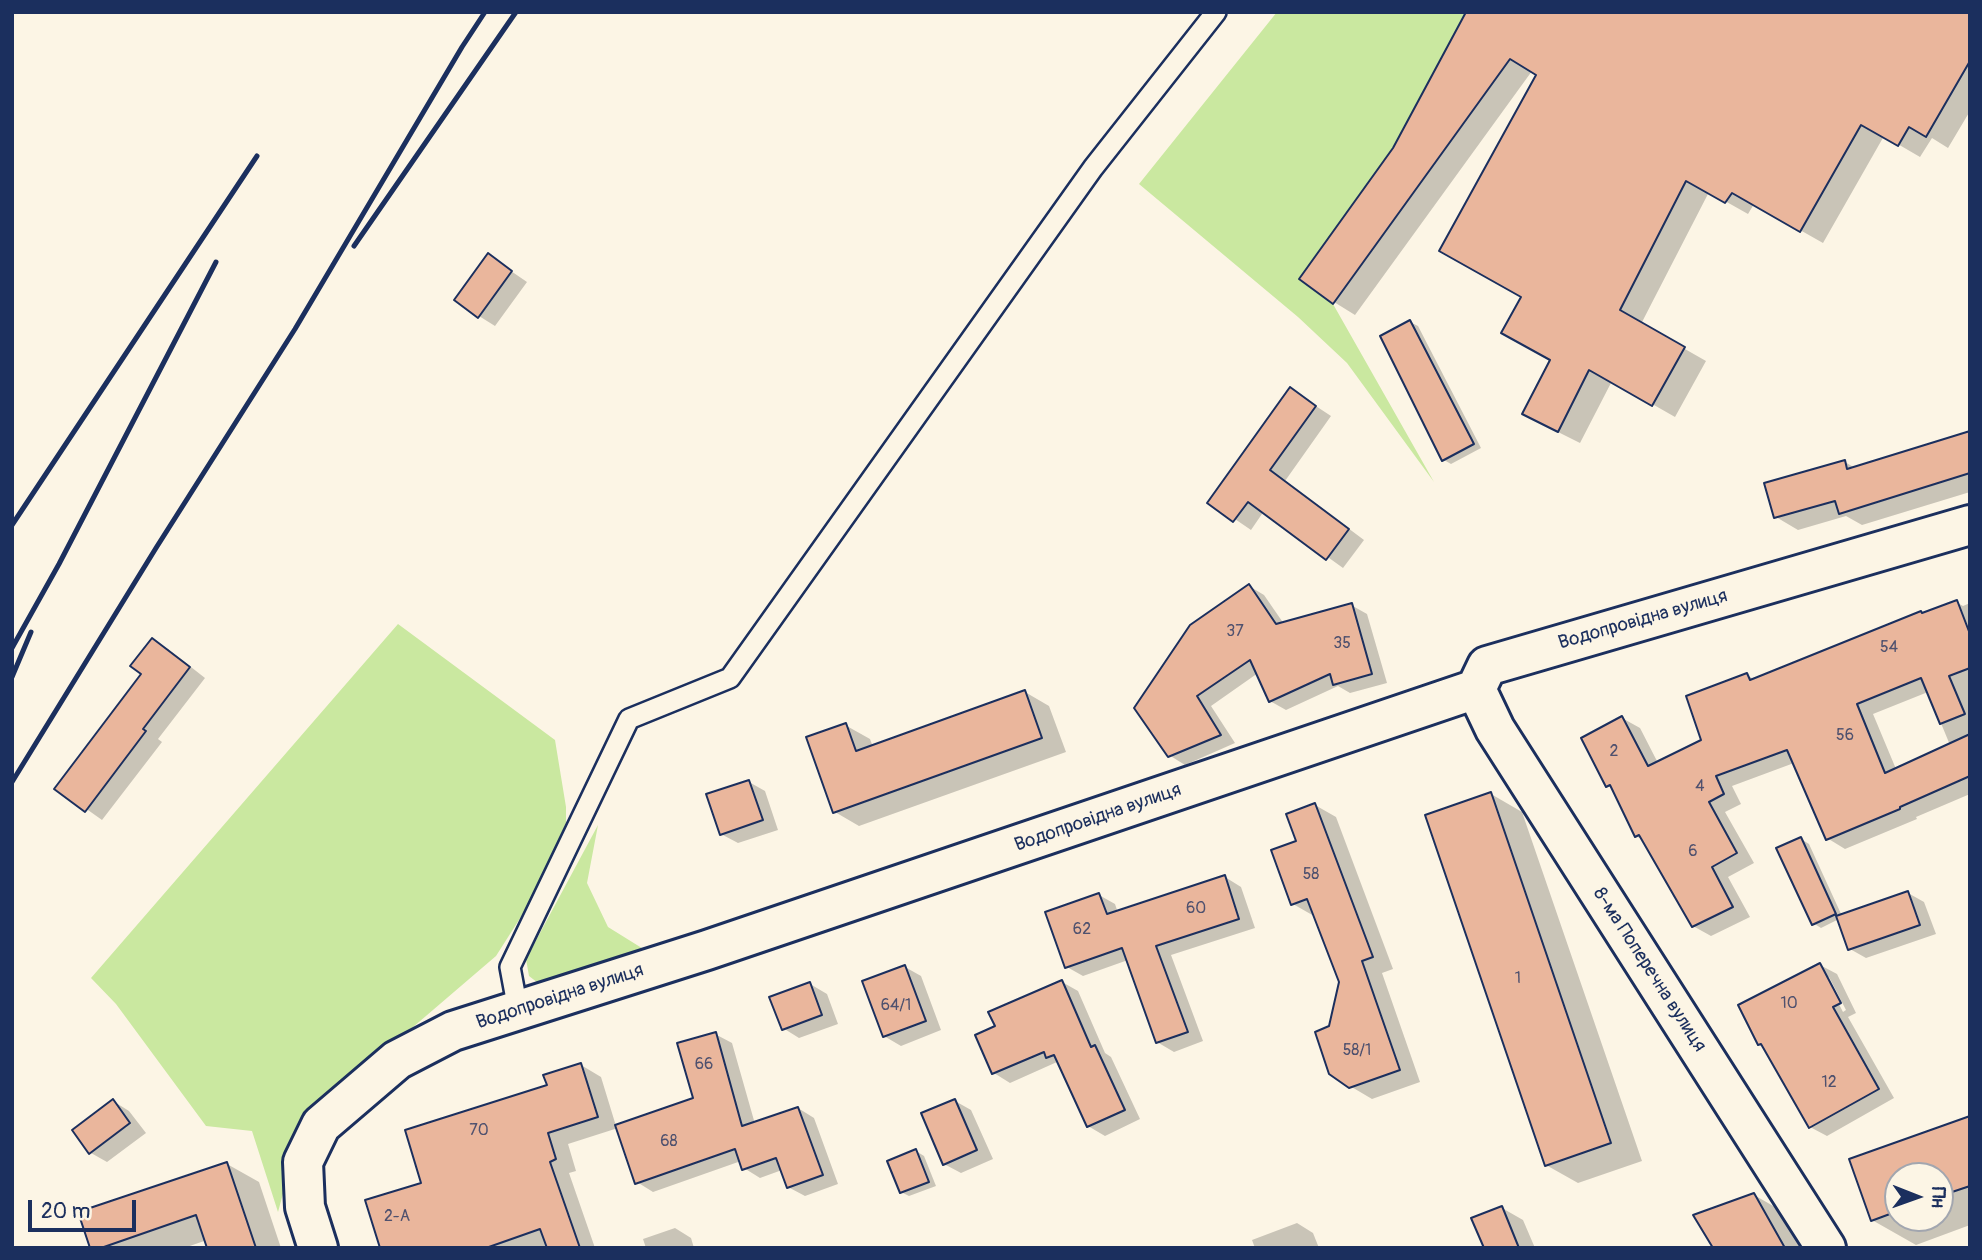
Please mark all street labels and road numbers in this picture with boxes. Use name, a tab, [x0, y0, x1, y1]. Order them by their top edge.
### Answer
street label: Водопровідна вулиця	[1556, 585, 1730, 655]
street label: Водопровідна вулиця	[1012, 779, 1184, 857]
street label: 8-ма Поперечна вулиця	[1587, 884, 1711, 1056]
street label: Водопровідна вулиця	[473, 959, 647, 1035]

